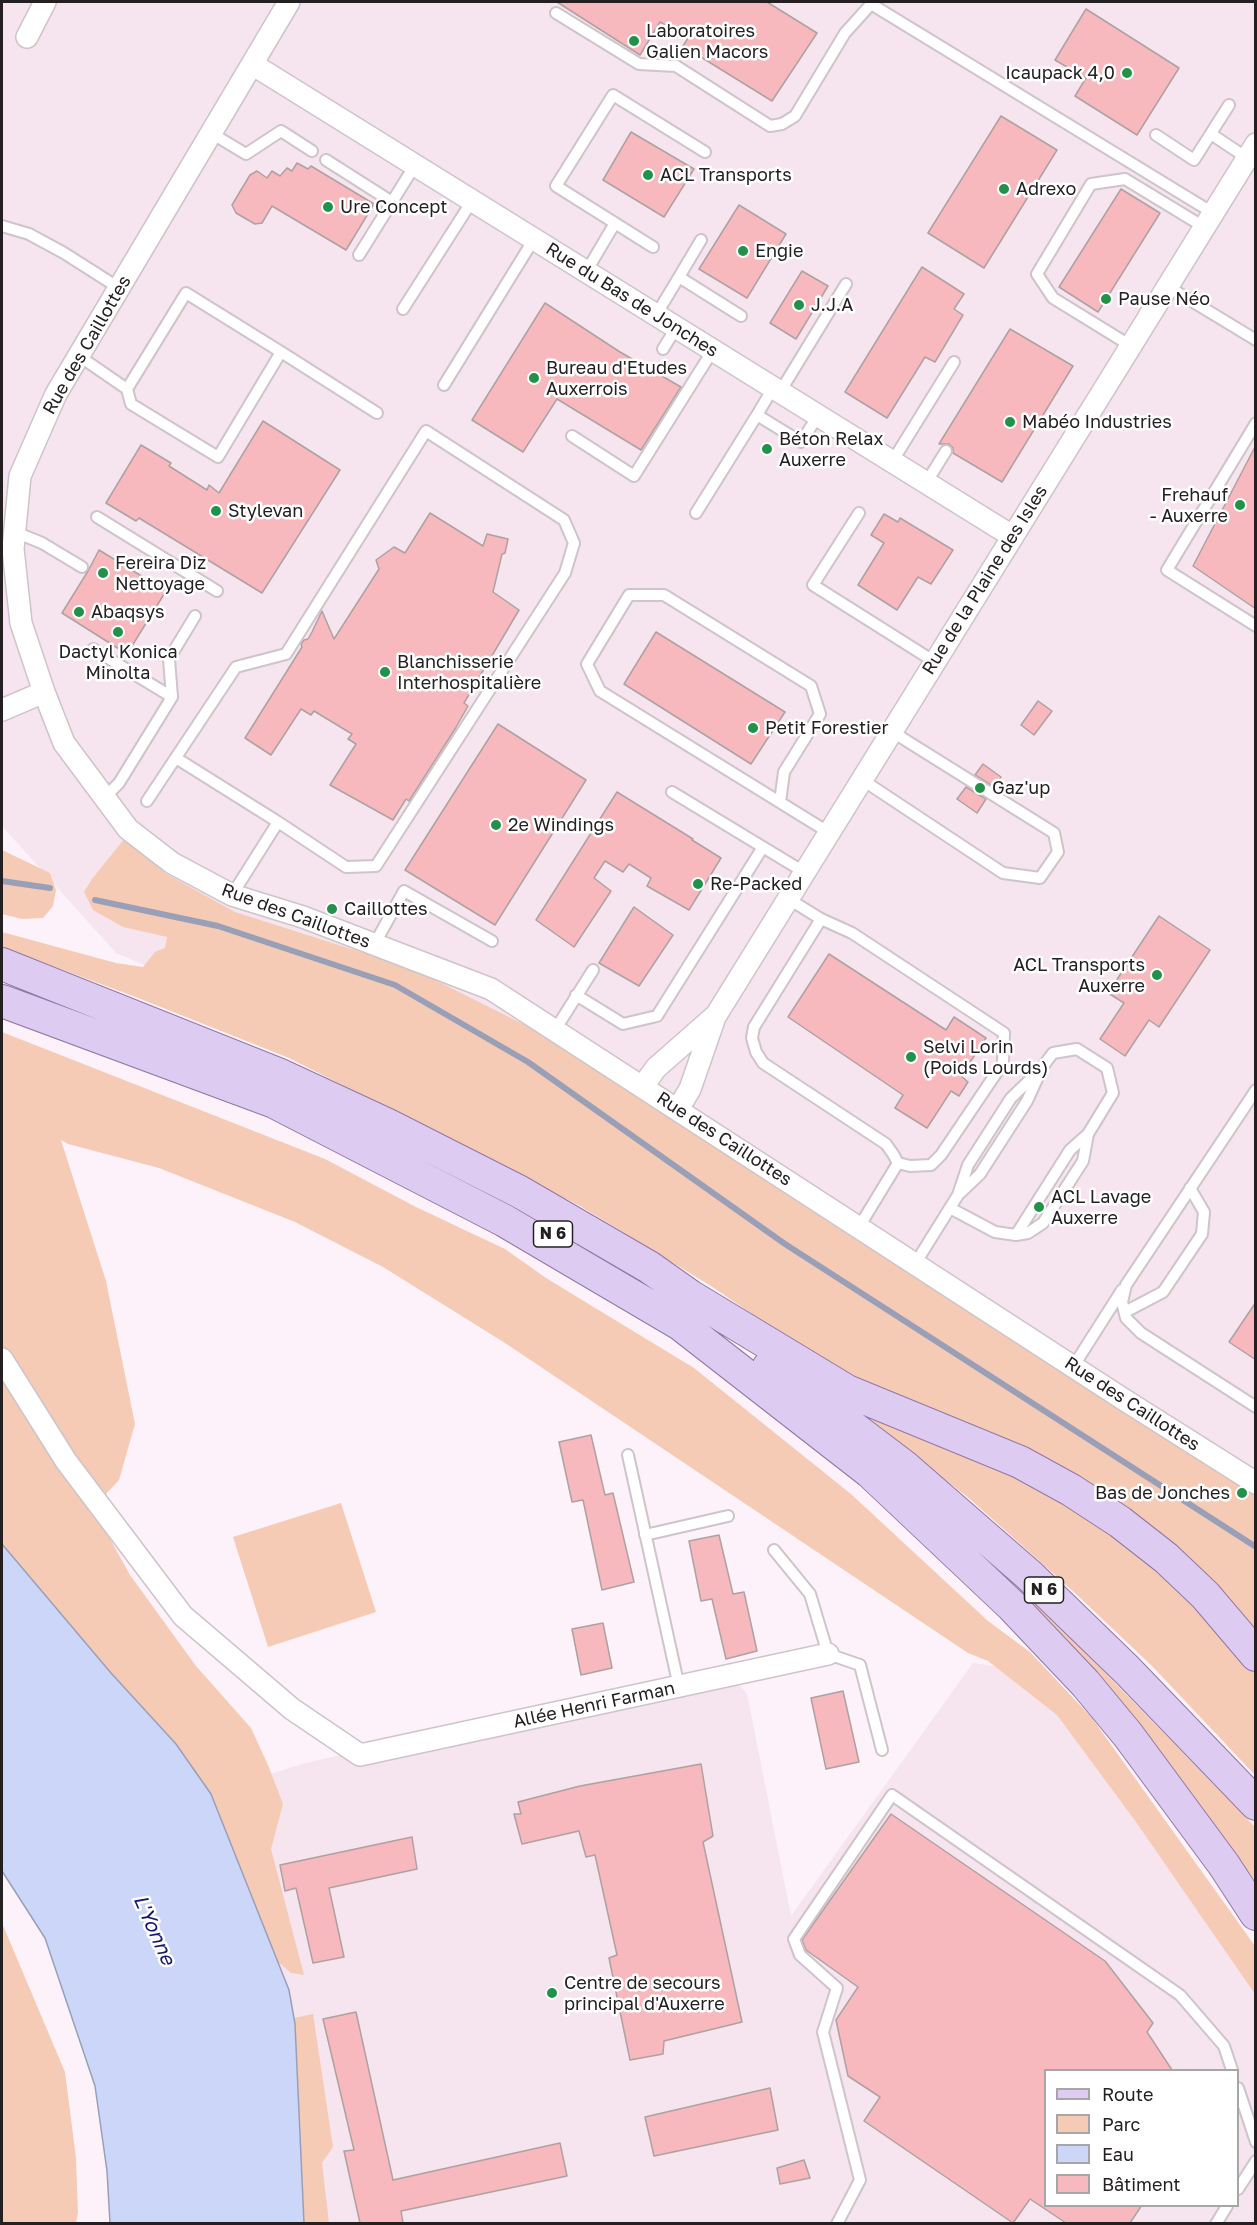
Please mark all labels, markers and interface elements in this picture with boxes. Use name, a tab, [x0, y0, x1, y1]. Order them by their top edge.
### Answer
place label: Laboratoires Galien Macors	[646, 20, 768, 63]
marker: Laboratoires Galien Macors	[627, 34, 641, 48]
place label: Icaupack 4,0	[1005, 62, 1115, 84]
marker: Icaupack 4,0	[1120, 66, 1134, 80]
place label: ACL Transports	[660, 164, 792, 186]
marker: ACL Transports	[641, 168, 655, 182]
place label: Adrexo	[1016, 178, 1076, 200]
marker: Adrexo	[997, 182, 1011, 196]
place label: Ure Concept	[340, 196, 448, 218]
marker: Ure Concept	[321, 200, 335, 214]
street label: Rue du Bas de Jonches	[542, 238, 722, 362]
place label: Engie	[755, 240, 803, 262]
marker: Engie	[736, 244, 750, 258]
street label: Rue des Caillottes	[38, 272, 136, 418]
place label: Pause Néo	[1118, 288, 1210, 310]
marker: Pause Néo	[1099, 292, 1113, 306]
place label: J.J.A	[811, 294, 853, 316]
marker: J.J.A	[792, 298, 806, 312]
place label: Bureau d'Etudes Auxerrois	[546, 357, 687, 400]
marker: Bureau d'Etudes Auxerrois	[527, 371, 541, 385]
place label: Mabéo Industries	[1022, 411, 1172, 433]
marker: Mabéo Industries	[1003, 415, 1017, 429]
place label: Béton Relax Auxerre	[779, 428, 883, 470]
marker: Béton Relax Auxerre	[760, 442, 774, 456]
street label: Rue de la Plaine des Isles	[918, 481, 1052, 679]
place label: Frehauf - Auxerre	[1150, 484, 1228, 526]
marker: Frehauf - Auxerre	[1233, 498, 1247, 512]
place label: Stylevan	[228, 500, 303, 522]
marker: Stylevan	[209, 504, 223, 518]
place label: Fereira Diz Nettoyage	[115, 552, 206, 594]
marker: Fereira Diz Nettoyage	[96, 566, 110, 580]
place label: Abaqsys	[91, 601, 165, 623]
marker: Abaqsys	[72, 605, 86, 619]
marker: Dactyl Konica Minolta	[111, 625, 125, 639]
place label: Dactyl Konica Minolta	[58, 641, 178, 684]
place label: Blanchisserie Interhospitalière	[397, 651, 541, 694]
marker: Blanchisserie Interhospitalière	[378, 665, 392, 679]
place label: Petit Forestier	[765, 717, 888, 739]
marker: Petit Forestier	[746, 721, 760, 735]
place label: Gaz'up	[992, 777, 1050, 799]
marker: Gaz'up	[973, 781, 987, 795]
place label: 2e Windings	[508, 814, 614, 836]
marker: 2e Windings	[489, 818, 503, 832]
place label: Re-Packed	[710, 873, 802, 895]
marker: Re-Packed	[691, 877, 705, 891]
street label: Rue des Caillottes	[219, 879, 373, 953]
place label: Caillottes	[344, 898, 428, 920]
marker: Caillottes	[325, 902, 339, 916]
place label: ACL Transports Auxerre	[1013, 954, 1145, 996]
marker: ACL Transports Auxerre	[1150, 968, 1164, 982]
place label: Selvi Lorin (Poids Lourds)	[923, 1036, 1048, 1078]
marker: Selvi Lorin (Poids Lourds)	[904, 1050, 918, 1064]
street label: Rue des Caillottes	[652, 1087, 796, 1191]
place label: ACL Lavage Auxerre	[1051, 1186, 1151, 1228]
marker: ACL Lavage Auxerre	[1032, 1200, 1046, 1214]
road number: N 6	[534, 1221, 572, 1247]
street label: Rue des Caillottes	[1060, 1352, 1204, 1456]
place label: Bas de Jonches	[1095, 1482, 1230, 1504]
marker: Bas de Jonches	[1235, 1486, 1249, 1500]
road number: N 6	[1024, 1577, 1064, 1603]
street label: Allée Henri Farman	[511, 1677, 677, 1733]
water label: L'Yonne	[128, 1891, 180, 1969]
place label: Centre de secours principal d'Auxerre	[564, 1972, 725, 2014]
marker: Centre de secours principal d'Auxerre	[545, 1986, 559, 2000]
legend	[1044, 2069, 1239, 2207]
text: Route	[1102, 2083, 1153, 2105]
text: Parc	[1102, 2113, 1140, 2135]
text: Eau	[1102, 2143, 1134, 2165]
text: Bâtiment	[1102, 2173, 1181, 2195]

